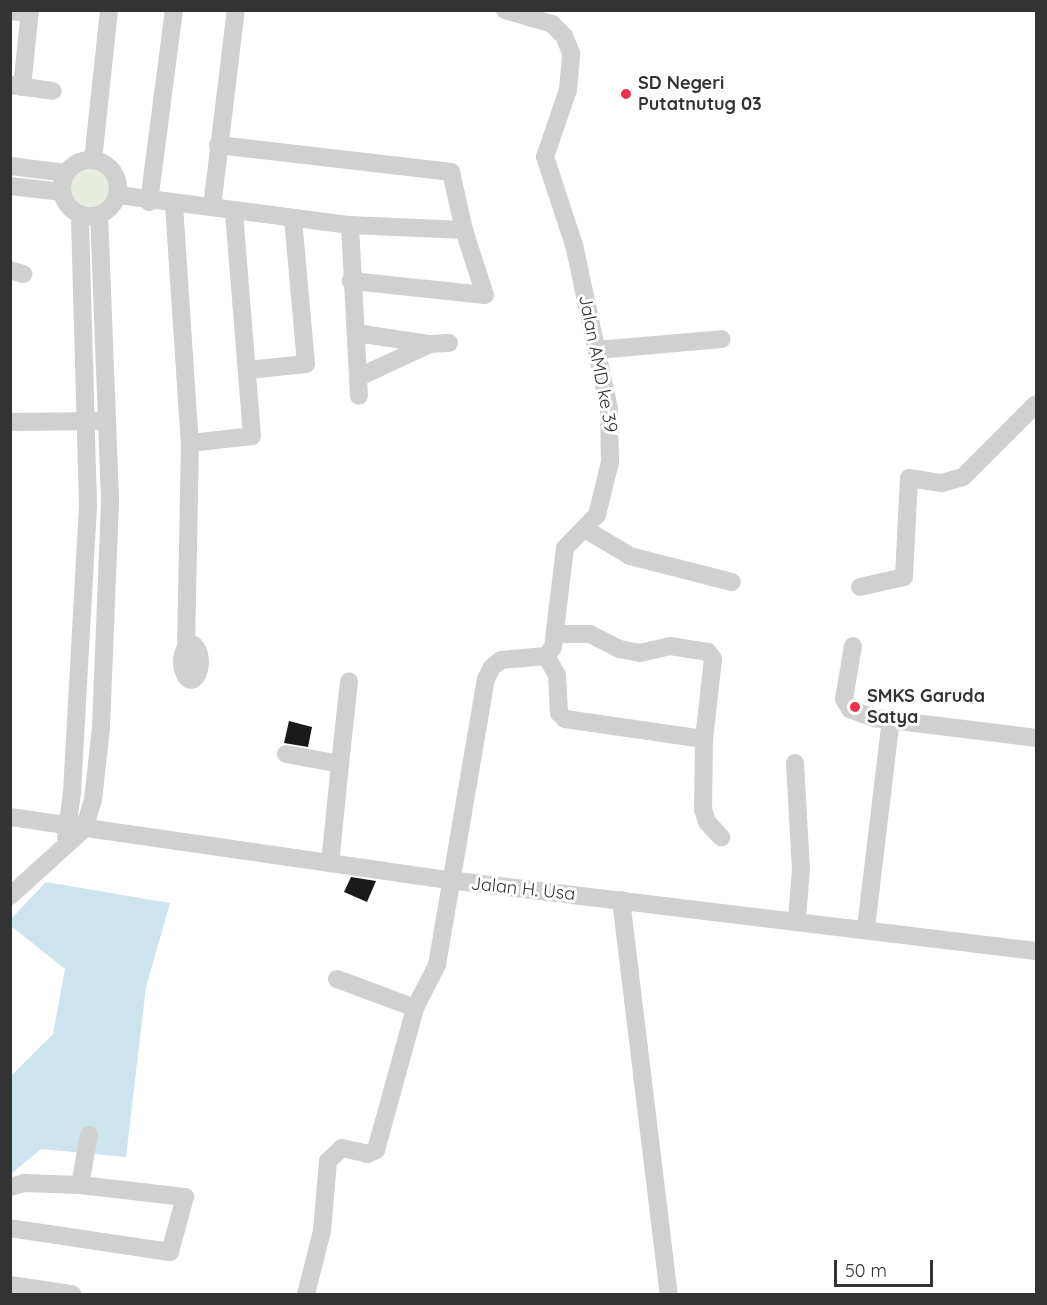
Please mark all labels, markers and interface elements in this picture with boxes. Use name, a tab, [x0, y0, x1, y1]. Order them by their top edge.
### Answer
place label: SD Negeri Putatnutug 03	[638, 73, 762, 116]
marker: SD Negeri Putatnutug 03	[619, 87, 633, 101]
street label: Jalan AMD ke 39	[574, 293, 622, 435]
place label: SMKS Garuda Satya	[867, 686, 985, 728]
marker: SMKS Garuda Satya	[848, 700, 862, 714]
street label: Jalan H. Usa	[470, 873, 576, 905]
scale bar	[837, 1248, 936, 1286]
text: 50 m	[845, 1259, 887, 1282]

